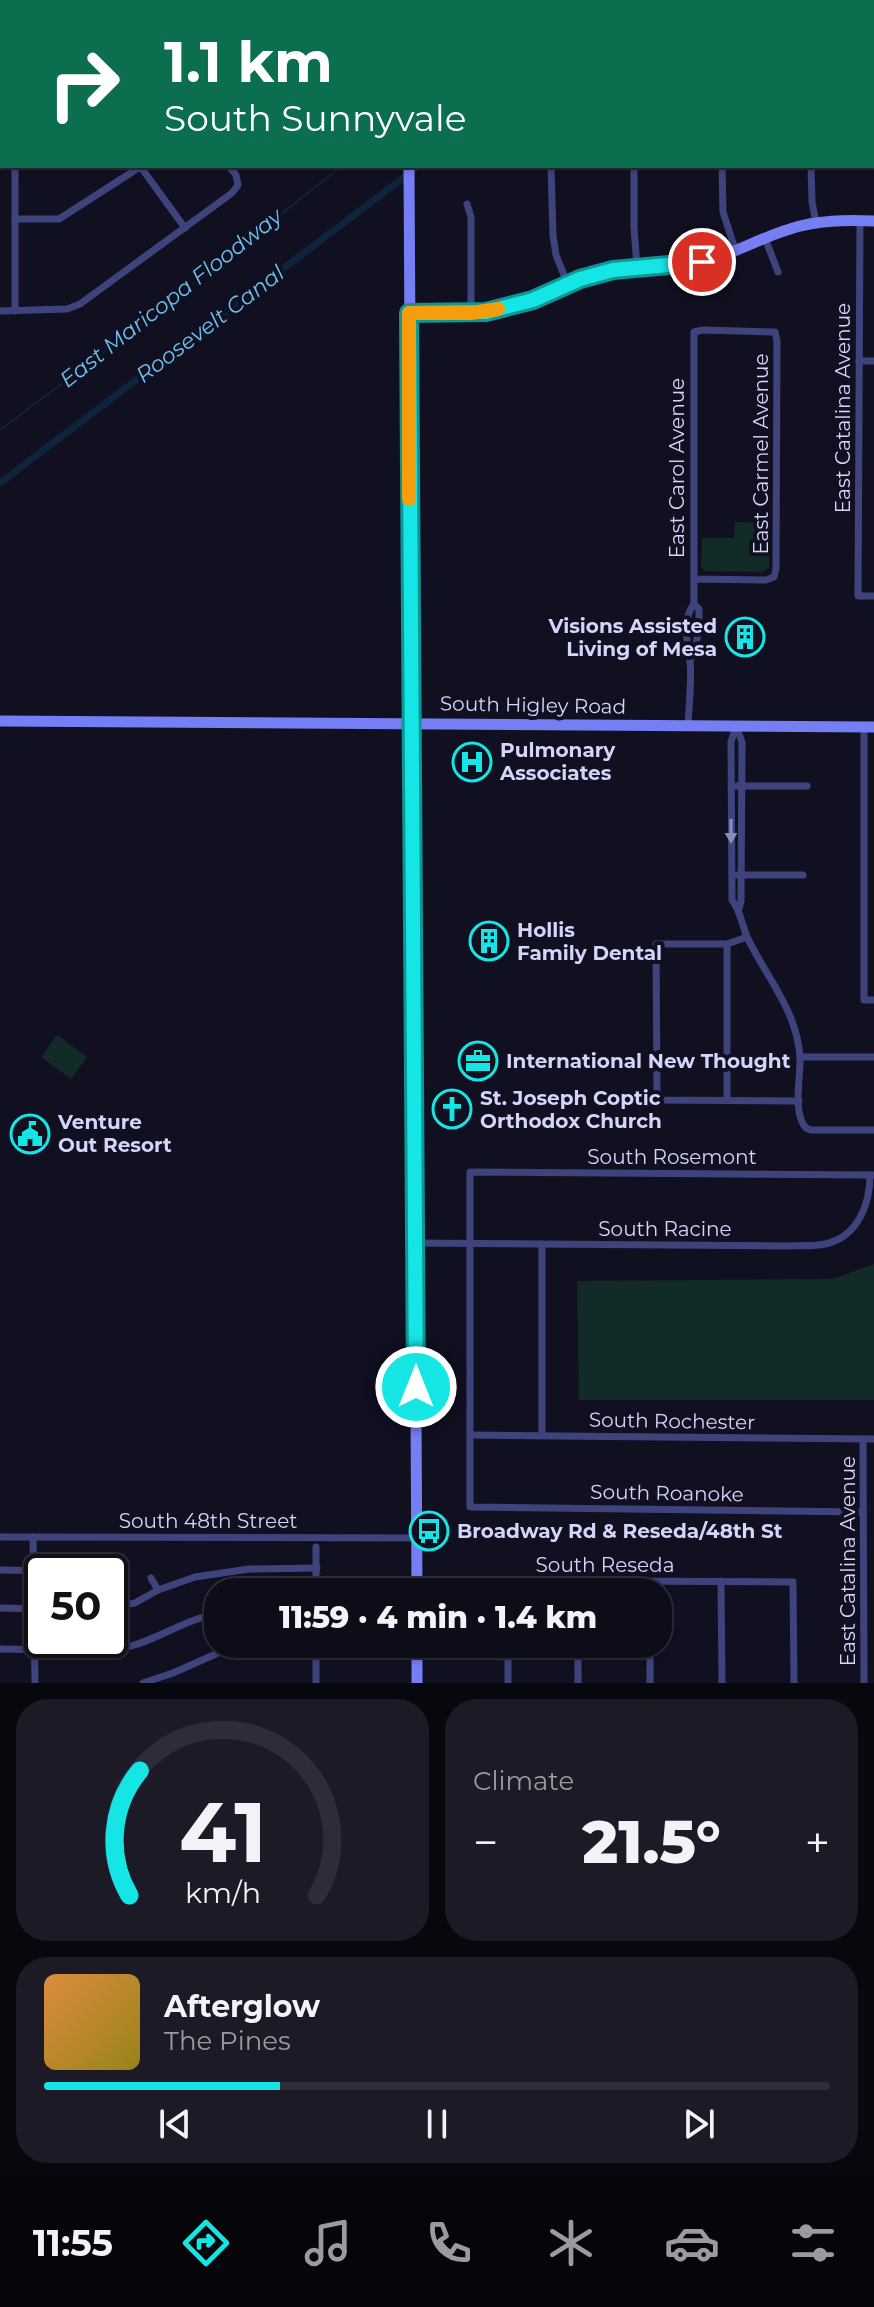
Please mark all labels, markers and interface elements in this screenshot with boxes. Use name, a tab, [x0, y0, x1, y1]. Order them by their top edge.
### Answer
text: 1.1 km	[164, 28, 333, 96]
icon: right	[32, 32, 136, 136]
text: South Sunnyvale	[164, 96, 466, 140]
water label: East Maricopa Floodway	[54, 201, 289, 393]
pin	[668, 228, 736, 296]
icon: arrive	[680, 240, 724, 284]
water label: Roosevelt Canal	[130, 259, 290, 389]
street label: East Catalina Avenue	[831, 303, 855, 513]
street label: East Carmel Avenue	[749, 353, 773, 555]
street label: East Carol Avenue	[665, 378, 689, 558]
place label: Visions Assisted Living of Mesa	[547, 614, 717, 661]
building icon: Visions Assisted Living of Mesa	[724, 616, 766, 658]
street label: South Higley Road	[440, 691, 626, 719]
place label: Pulmonary Associates	[499, 738, 616, 785]
hospital icon: Pulmonary Associates	[451, 741, 493, 783]
one-way arrow	[725, 819, 737, 844]
place label: Hollis Family Dental	[517, 918, 662, 965]
building icon: Hollis Family Dental	[468, 920, 510, 962]
office icon: International New Thought	[457, 1040, 499, 1082]
place label: International New Thought	[506, 1049, 791, 1073]
place label: St. Joseph Coptic Orthodox Church	[480, 1086, 662, 1133]
church icon: St. Joseph Coptic Orthodox Church	[431, 1088, 473, 1130]
place label: Venture Out Resort	[57, 1110, 172, 1157]
public building icon: Venture Out Resort	[9, 1113, 51, 1155]
street label: South Rosemont	[587, 1145, 757, 1169]
street label: South Racine	[598, 1217, 732, 1241]
position arrow	[374, 1345, 458, 1429]
street label: South Rochester	[589, 1408, 755, 1434]
street label: East Catalina Avenue	[836, 1456, 860, 1666]
street label: South Roanoke	[590, 1480, 744, 1506]
street label: South 48th Street	[119, 1509, 297, 1533]
bus stop icon: Broadway Rd & Reseda/48th St	[408, 1510, 450, 1552]
place label: Broadway Rd & Reseda/48th St	[457, 1519, 783, 1543]
street label: South Reseda	[536, 1553, 674, 1577]
speed limit sign: 50	[24, 1554, 128, 1658]
text: 11:59 · 4 min · 1.4 km	[279, 1599, 597, 1636]
text: Climate	[473, 1765, 574, 1797]
text: 41	[179, 1781, 266, 1883]
text: 21.5°	[582, 1805, 721, 1878]
text: −	[473, 1815, 498, 1869]
text: +	[805, 1815, 830, 1869]
text: km/h	[184, 1875, 261, 1910]
text: Afterglow	[164, 1988, 320, 2025]
text: The Pines	[164, 2025, 291, 2057]
icon: previous	[153, 2102, 197, 2146]
icon: pause	[415, 2102, 459, 2146]
icon: next	[677, 2102, 721, 2146]
icon: directions	[178, 2215, 234, 2271]
icon: music	[300, 2215, 356, 2271]
icon: phone	[421, 2215, 477, 2271]
icon: climate	[543, 2215, 599, 2271]
icon: car	[664, 2215, 720, 2271]
icon: filters	[785, 2215, 841, 2271]
text: 11:55	[33, 2221, 113, 2265]

